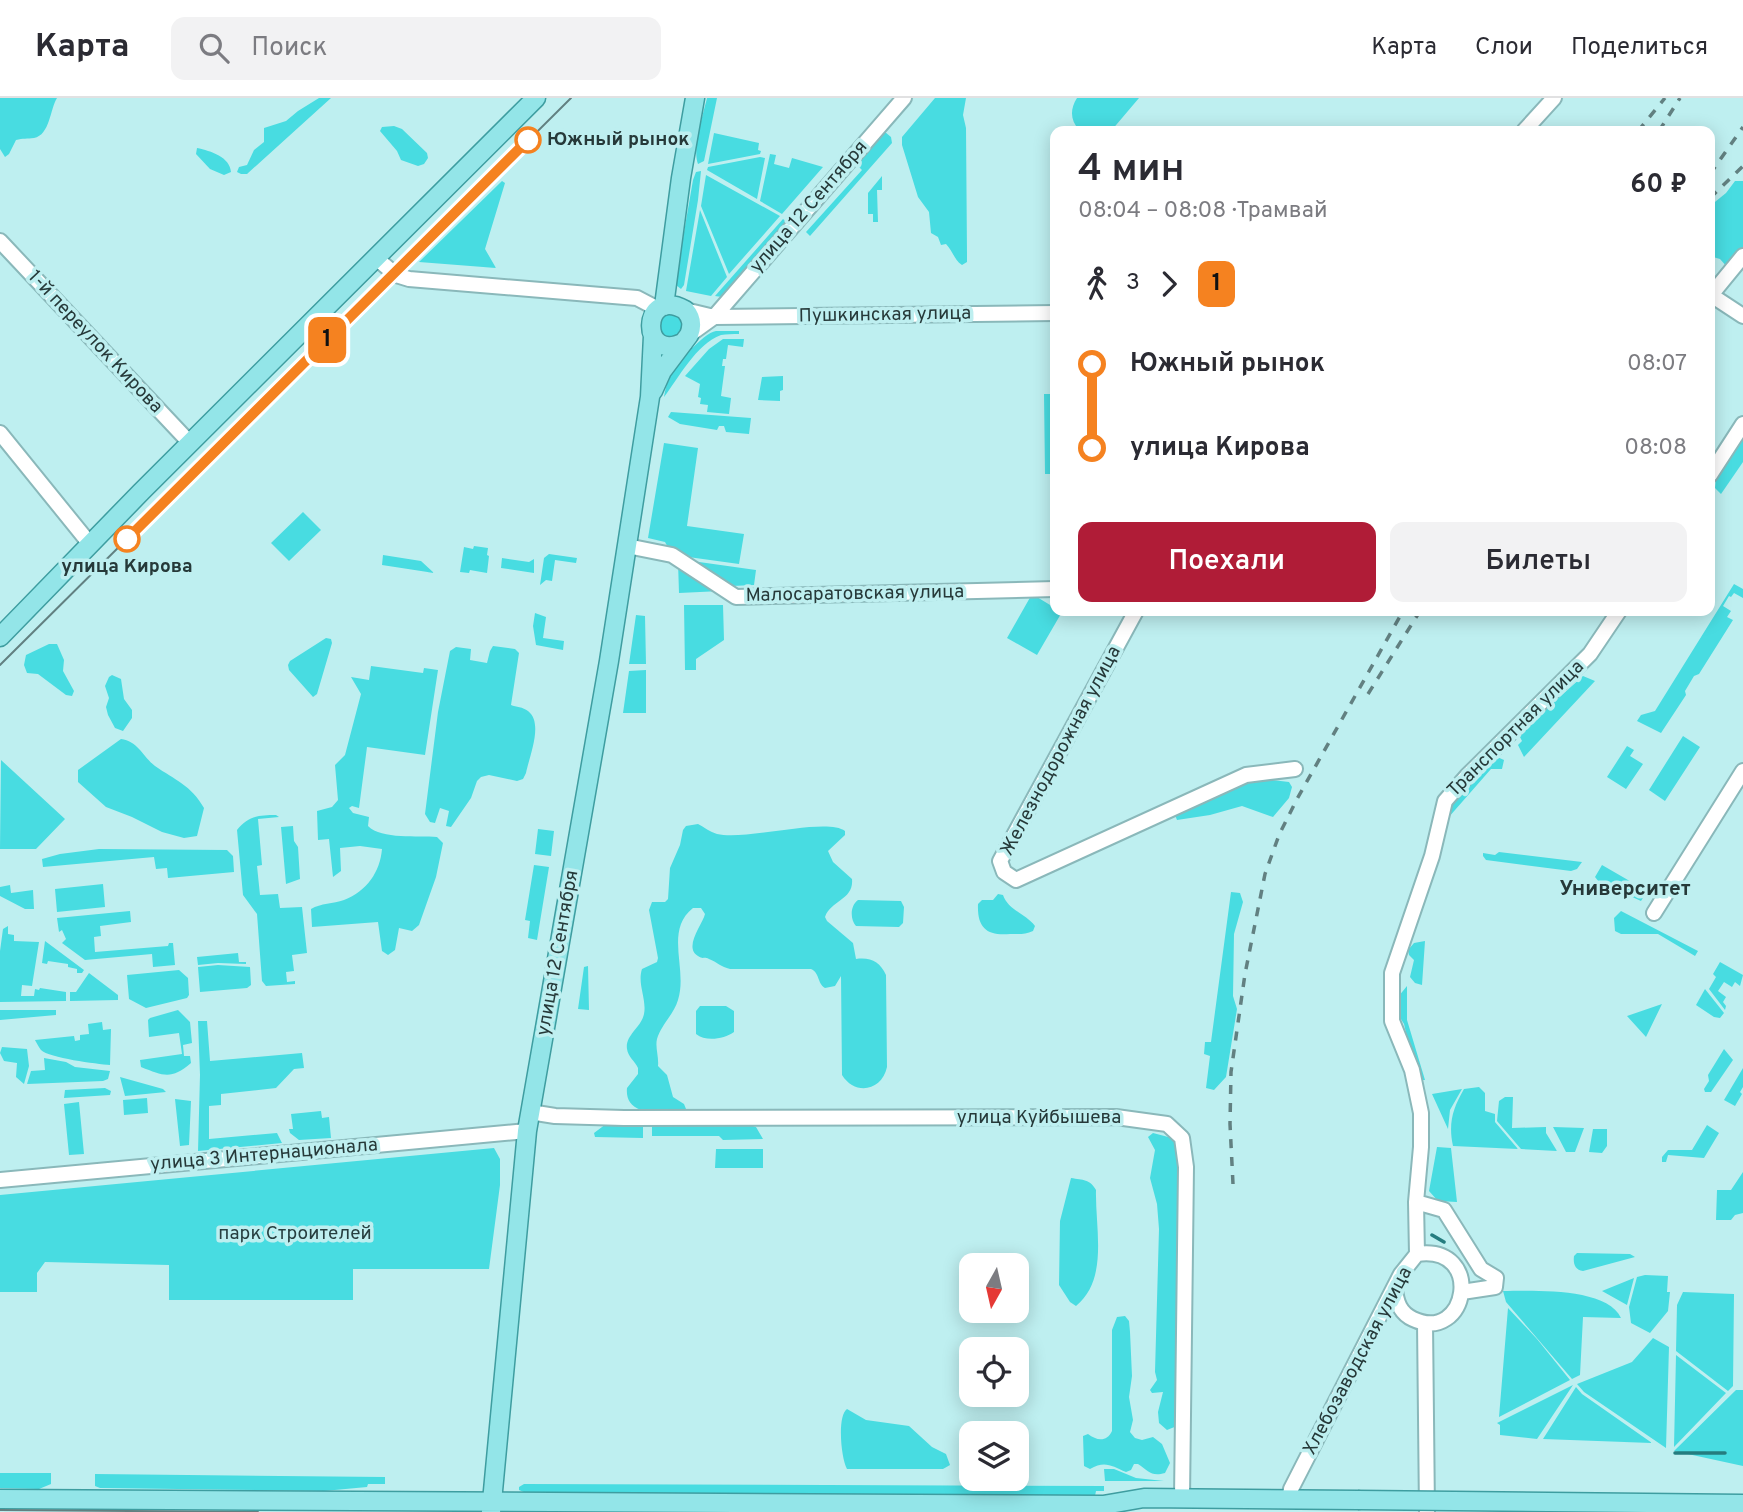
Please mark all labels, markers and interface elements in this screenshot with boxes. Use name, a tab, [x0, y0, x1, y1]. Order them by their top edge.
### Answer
search box	[171, 17, 661, 80]
text: Карта	[35, 27, 129, 69]
icon: search	[195, 29, 233, 67]
text: Поиск	[251, 32, 327, 65]
text: Карта	[1371, 33, 1437, 63]
text: Слои	[1475, 33, 1533, 63]
text: Поделиться	[1571, 33, 1708, 63]
marker: Южный рынок	[515, 127, 541, 153]
place label: Южный рынок	[547, 128, 690, 152]
street label: улица 12 Сентября	[745, 136, 873, 278]
text: 4 мин	[1078, 146, 1184, 195]
text: 60 ₽	[1630, 169, 1687, 202]
text: 08:04 – 08:08 · Трамвай	[1078, 197, 1327, 226]
street label: 1-й переулок Кирова	[22, 265, 168, 419]
icon: walk	[1078, 265, 1116, 303]
icon: forward	[1150, 265, 1188, 303]
text: 3	[1126, 269, 1140, 298]
text: 1	[1212, 269, 1221, 299]
street label: Пушкинская улица	[799, 301, 971, 329]
line badge: 1	[304, 317, 350, 363]
text: 1	[322, 325, 332, 355]
text: Южный рынок	[1130, 348, 1325, 381]
text: 08:07	[1627, 350, 1687, 379]
text: улица Кирова	[1130, 432, 1310, 465]
text: 08:08	[1624, 434, 1687, 463]
button: Поехали	[1078, 522, 1376, 602]
button: Билеты	[1390, 522, 1687, 602]
marker: улица Кирова	[114, 526, 140, 552]
place label: улица Кирова	[61, 555, 193, 579]
street label: Малосаратовская улица	[746, 580, 964, 608]
street label: Железнодорожная улица	[995, 642, 1127, 860]
street label: Транспортная улица	[1442, 655, 1590, 803]
street label: улица 12 Сентября	[532, 868, 584, 1038]
district label: Университет	[1559, 876, 1691, 903]
street label: улица Куйбышева	[957, 1106, 1121, 1130]
street label: улица 3 Интернационала	[149, 1133, 379, 1177]
park label: парк Строителей	[218, 1222, 372, 1246]
north arrow	[959, 1253, 1029, 1323]
map controls	[959, 1253, 1029, 1491]
street label: Хлебозаводская улица	[1298, 1263, 1418, 1459]
button: locate	[959, 1337, 1029, 1407]
button: layers	[959, 1421, 1029, 1491]

